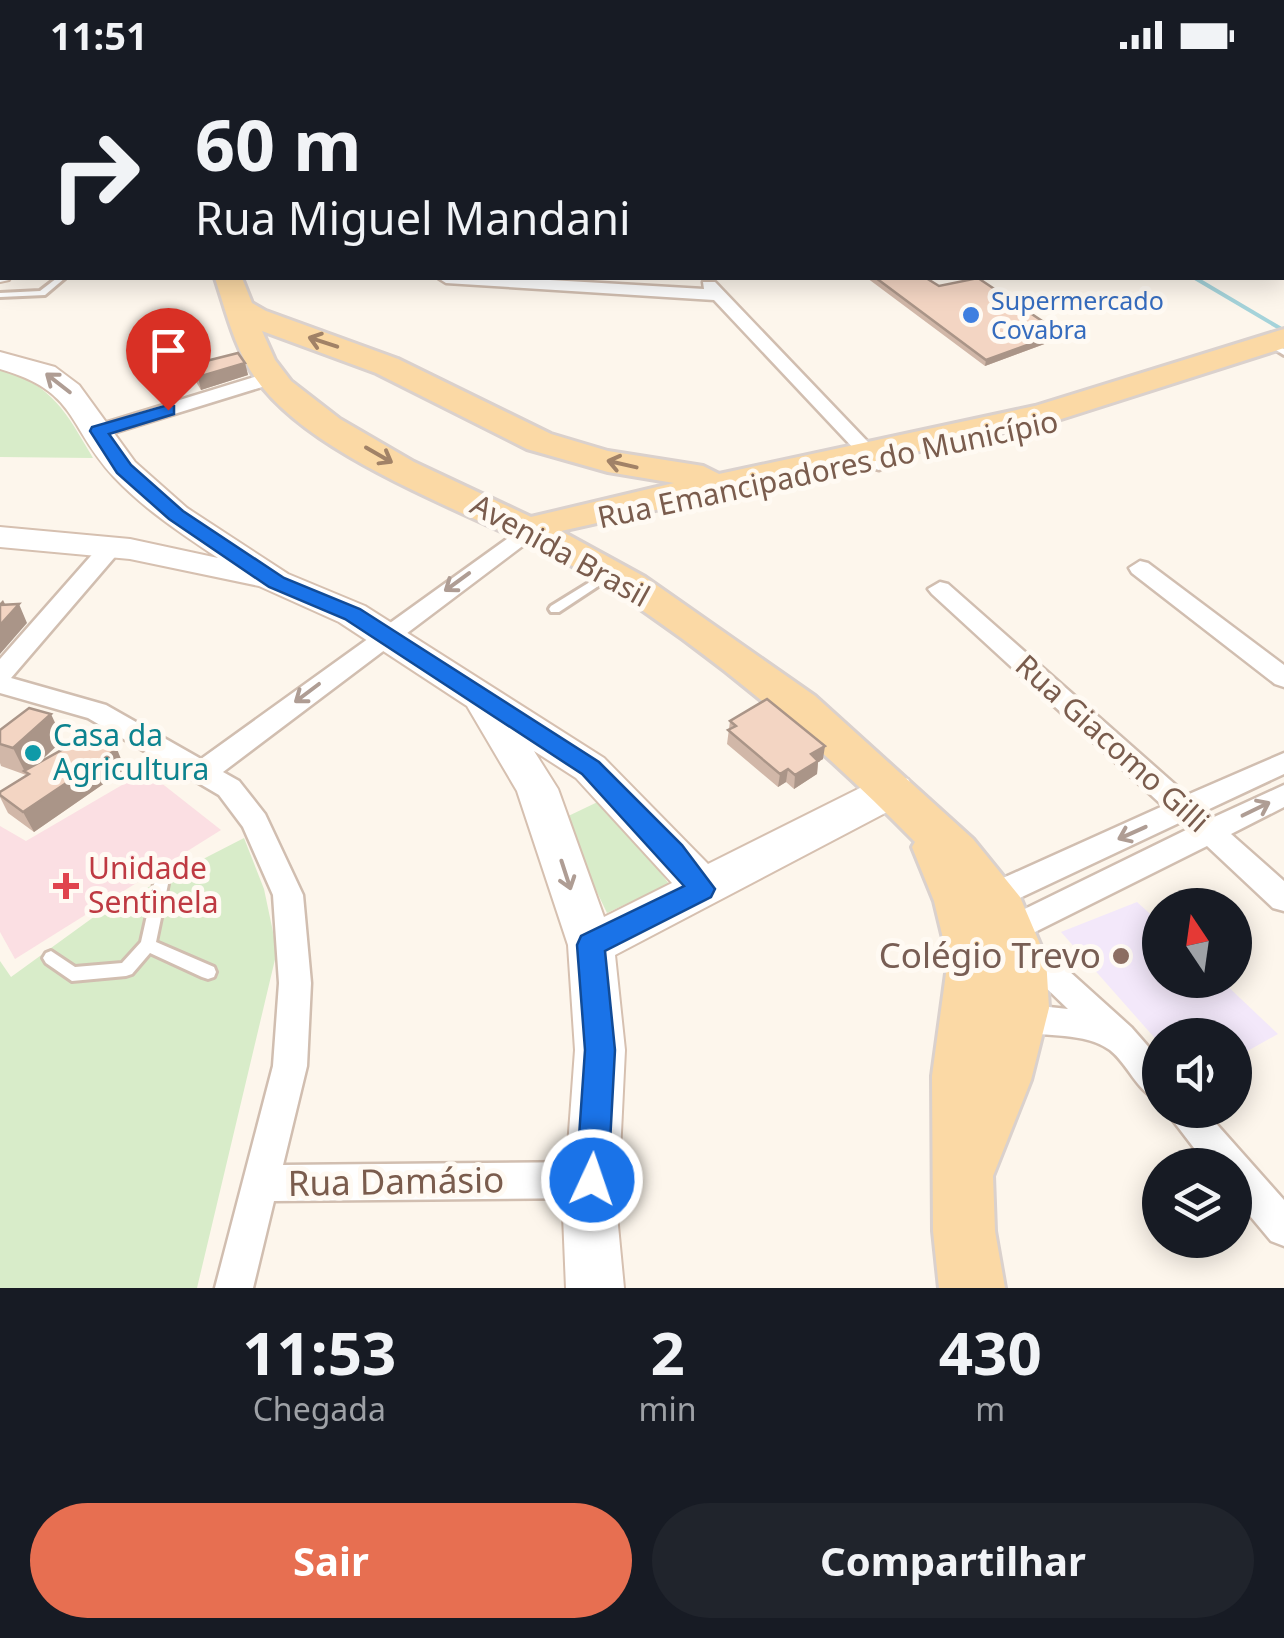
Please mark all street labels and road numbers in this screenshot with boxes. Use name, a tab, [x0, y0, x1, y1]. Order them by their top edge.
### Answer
street label: Rua Emancipadores do Município	[594, 400, 1062, 537]
street label: Avenida Brasil	[464, 484, 658, 616]
street label: Rua Giacomo Gilli	[1007, 645, 1219, 841]
street label: Rua Damásio	[287, 1155, 505, 1206]

